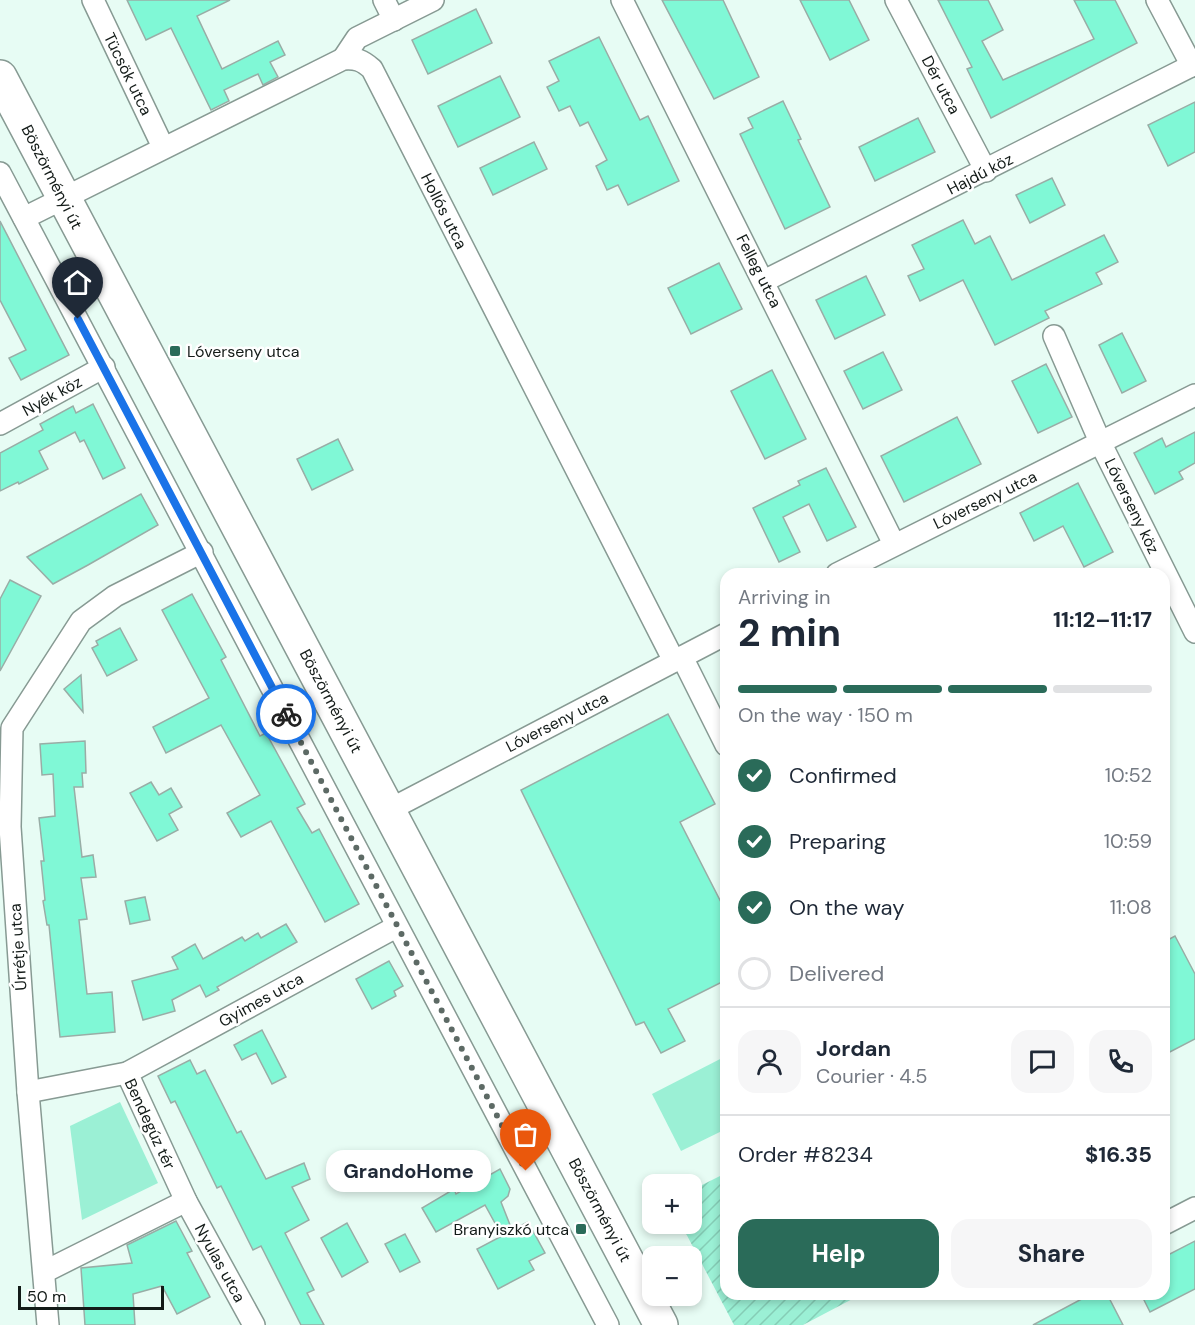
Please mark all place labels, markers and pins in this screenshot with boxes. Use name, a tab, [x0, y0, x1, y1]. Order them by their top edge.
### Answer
pin	[52, 257, 103, 319]
place label: Lóverseny utca	[187, 341, 300, 362]
marker: Lóverseny utca	[168, 344, 182, 358]
pin	[500, 1109, 551, 1171]
callout: GrandoHome	[325, 1150, 490, 1192]
place label: Branyiszkó utca	[453, 1219, 569, 1240]
marker: Branyiszkó utca	[574, 1222, 588, 1236]

